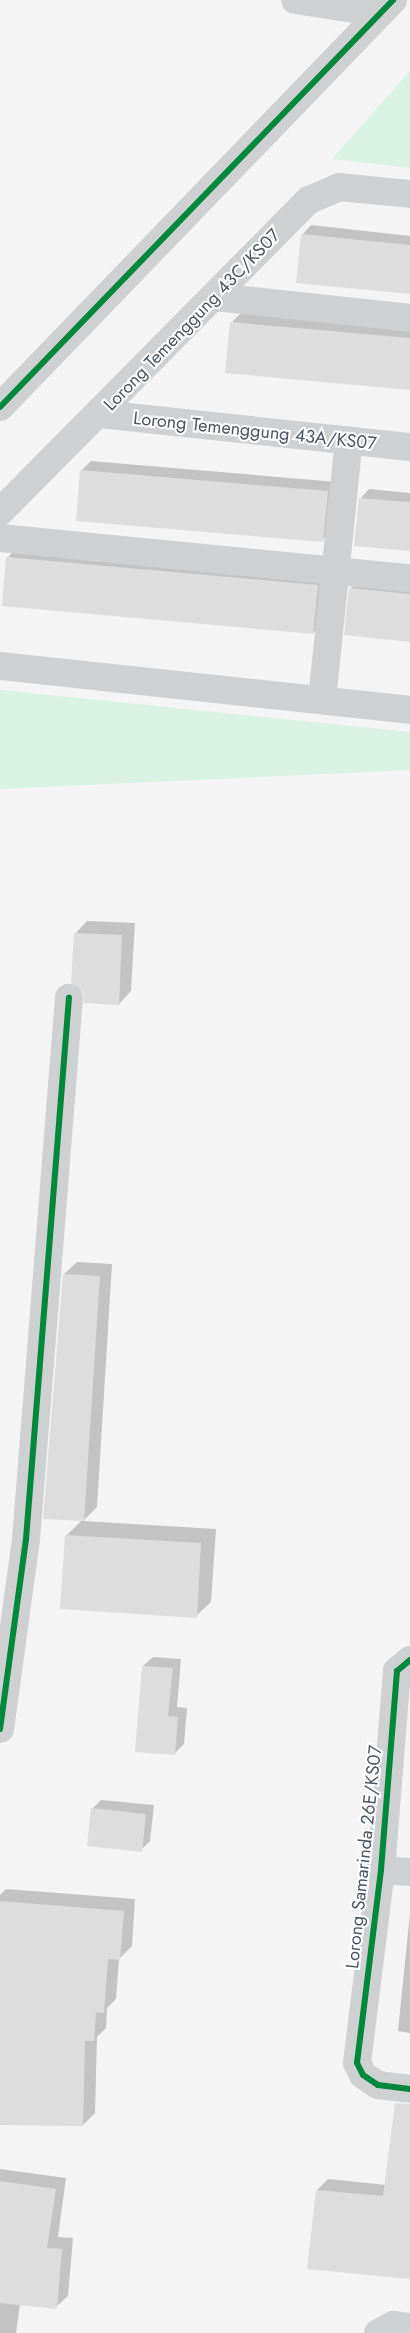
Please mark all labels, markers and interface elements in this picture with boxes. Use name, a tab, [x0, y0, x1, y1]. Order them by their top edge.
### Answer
street label: Lorong Temenggung 43C/KS07	[99, 225, 285, 415]
street label: Lorong Temenggung 43A/KS07	[132, 407, 378, 455]
street label: Lorong Samarinda 26E/KS07	[342, 1744, 386, 1970]

